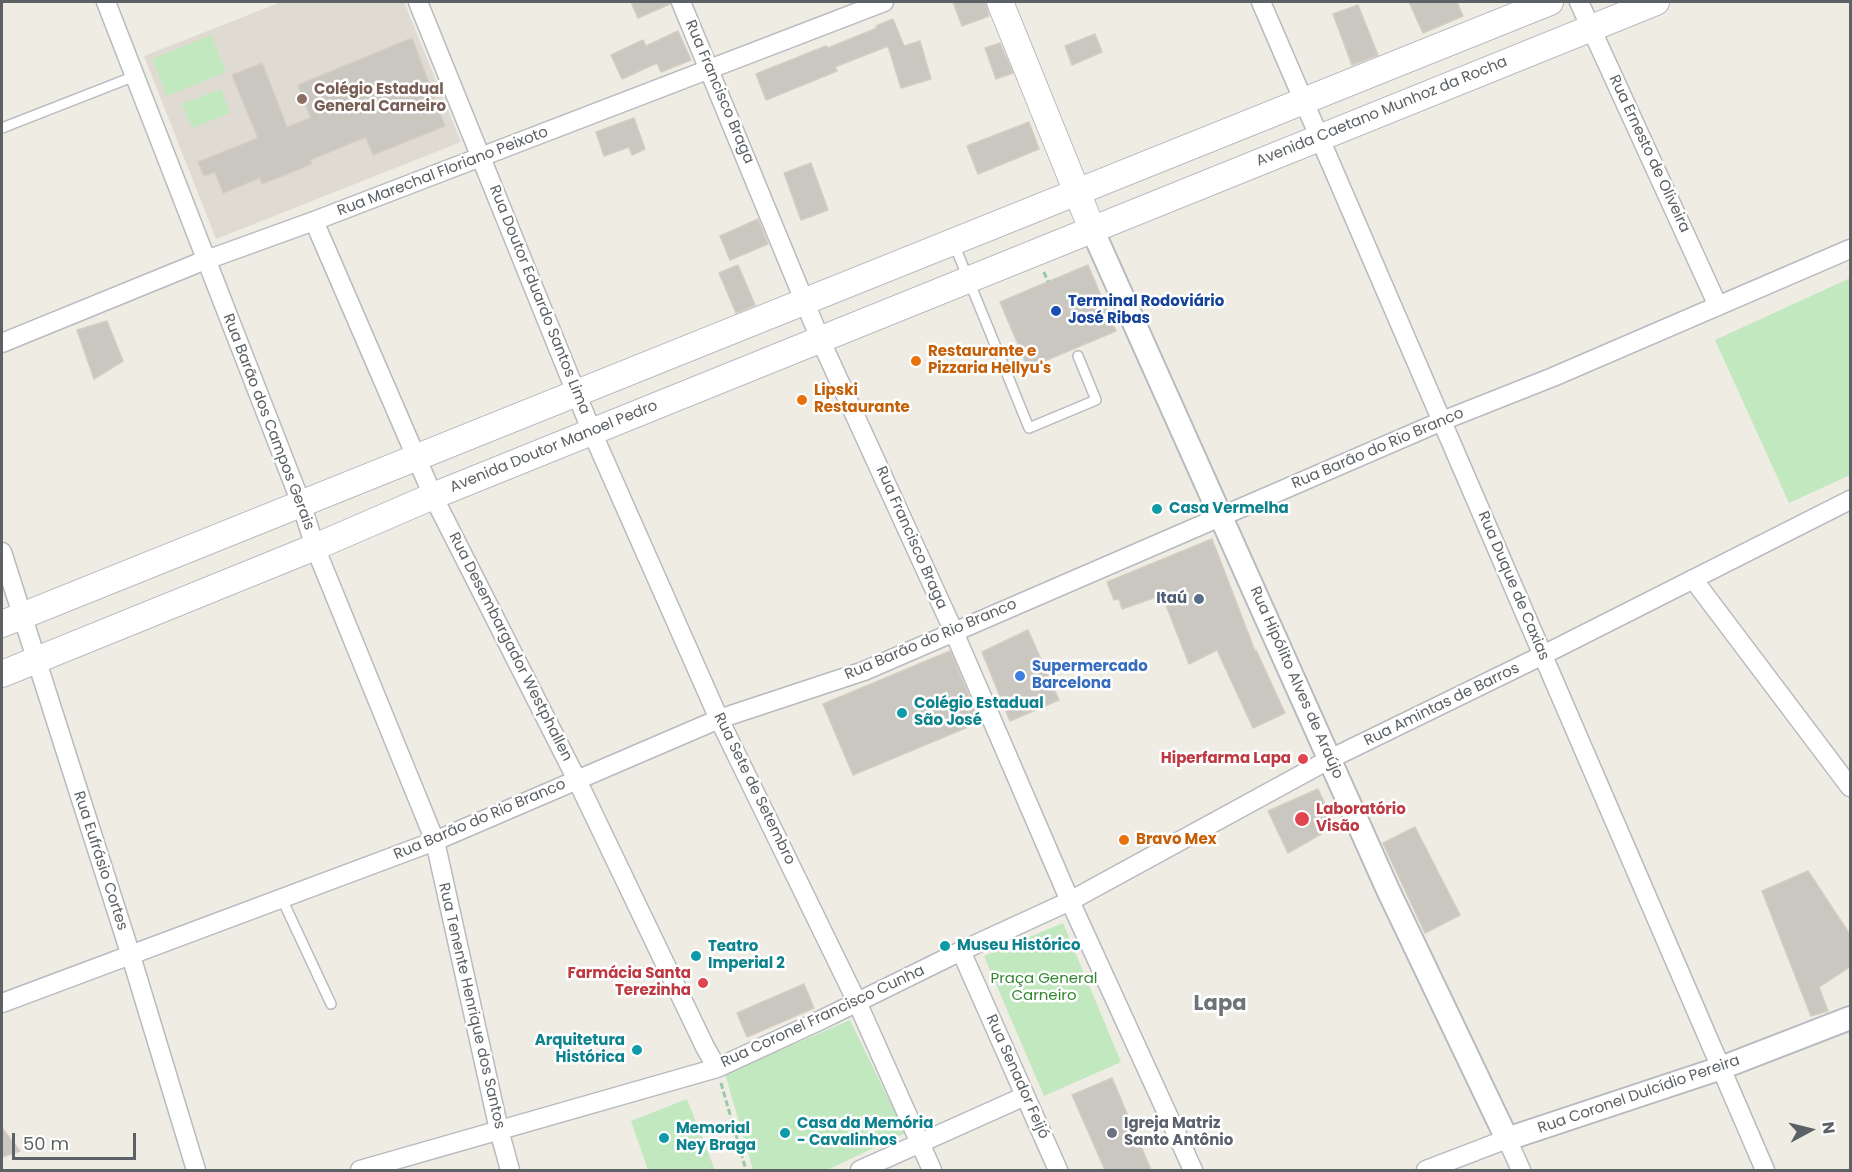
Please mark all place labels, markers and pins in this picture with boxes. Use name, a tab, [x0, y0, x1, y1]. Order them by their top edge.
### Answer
place label: Colégio Estadual General Carneiro	[314, 81, 446, 116]
marker: Colégio Estadual General Carneiro	[295, 92, 309, 106]
place label: Terminal Rodoviário José Ribas	[1068, 293, 1224, 328]
marker: Terminal Rodoviário José Ribas	[1049, 304, 1063, 318]
place label: Restaurante e Pizzaria Hellyu's	[928, 343, 1051, 378]
marker: Restaurante e Pizzaria Hellyu's	[909, 354, 923, 368]
place label: Lipski Restaurante	[814, 382, 910, 417]
marker: Lipski Restaurante	[795, 393, 809, 407]
place label: Casa Vermelha	[1169, 500, 1289, 518]
marker: Casa Vermelha	[1150, 502, 1164, 516]
place label: Itaú	[1156, 590, 1187, 608]
marker: Itaú	[1192, 592, 1206, 606]
place label: Supermercado Barcelona	[1032, 658, 1148, 693]
marker: Supermercado Barcelona	[1013, 669, 1027, 683]
place label: Colégio Estadual São José	[914, 695, 1044, 730]
marker: Colégio Estadual São José	[895, 706, 909, 720]
place label: Hiperfarma Lapa	[1161, 750, 1291, 768]
marker: Hiperfarma Lapa	[1296, 752, 1310, 766]
place label: Laboratório Visão	[1316, 801, 1406, 836]
marker: Laboratório Visão	[1293, 810, 1311, 828]
place label: Bravo Mex	[1136, 831, 1216, 849]
marker: Bravo Mex	[1117, 833, 1131, 847]
place label: Museu Histórico	[957, 937, 1081, 955]
place label: Teatro Imperial 2	[708, 938, 785, 973]
marker: Museu Histórico	[938, 939, 952, 953]
marker: Teatro Imperial 2	[689, 949, 703, 963]
place label: Farmácia Santa Terezinha	[567, 965, 691, 1000]
marker: Farmácia Santa Terezinha	[696, 976, 710, 990]
place label: Arquitetura Histórica	[535, 1032, 625, 1067]
marker: Arquitetura Histórica	[630, 1043, 644, 1057]
place label: Casa da Memória - Cavalinhos	[797, 1115, 933, 1150]
place label: Igreja Matriz Santo Antônio	[1124, 1115, 1233, 1150]
place label: Memorial Ney Braga	[676, 1120, 756, 1155]
marker: Casa da Memória - Cavalinhos	[778, 1126, 792, 1140]
marker: Igreja Matriz Santo Antônio	[1105, 1126, 1119, 1140]
marker: Memorial Ney Braga	[657, 1131, 671, 1145]

